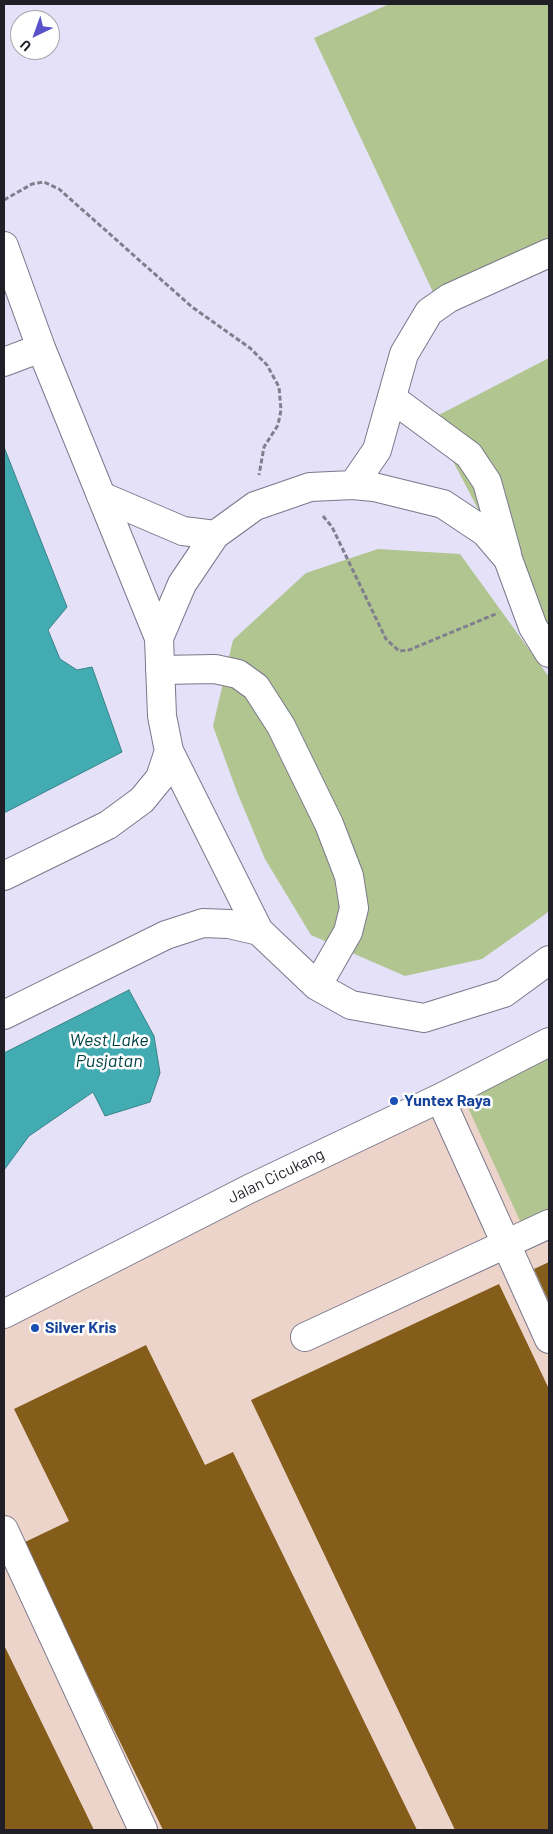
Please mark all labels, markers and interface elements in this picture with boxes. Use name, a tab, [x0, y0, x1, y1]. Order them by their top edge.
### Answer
north arrow	[10, 10, 60, 60]
text: U	[16, 37, 34, 55]
water label: West Lake Pusjatan	[69, 1029, 149, 1072]
place label: Yuntex Raya	[404, 1091, 491, 1111]
marker: Yuntex Raya	[388, 1095, 400, 1107]
street label: Jalan Cicukang	[225, 1144, 327, 1208]
place label: Silver Kris	[45, 1318, 117, 1338]
marker: Silver Kris	[29, 1322, 41, 1334]

